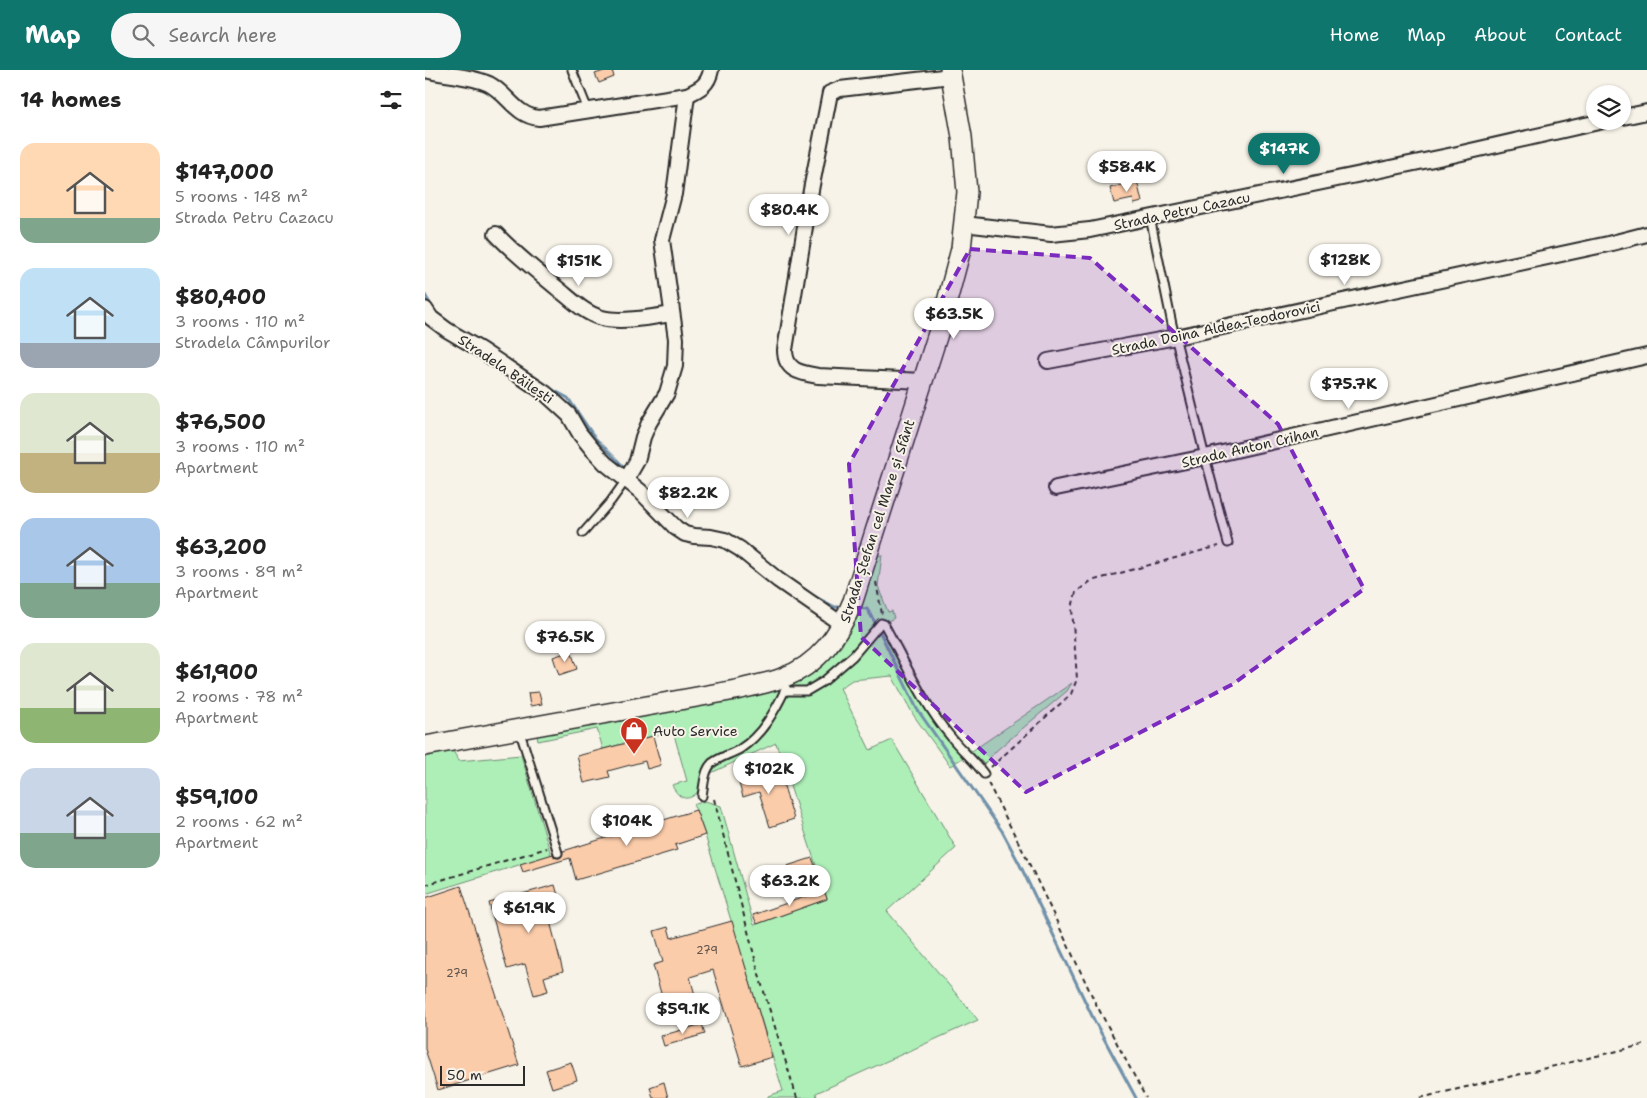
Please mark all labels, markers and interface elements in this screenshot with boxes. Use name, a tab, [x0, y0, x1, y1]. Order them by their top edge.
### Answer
search box	[111, 13, 461, 58]
text: Map	[25, 19, 81, 51]
icon: search	[129, 21, 157, 49]
text: Search here	[169, 23, 277, 48]
text: Home	[1330, 23, 1379, 47]
text: Map	[1407, 23, 1446, 47]
text: About	[1474, 23, 1527, 47]
text: Contact	[1555, 23, 1622, 47]
map controls	[1586, 85, 1631, 130]
button: layers	[1586, 85, 1631, 130]
text: 14 homes	[20, 86, 121, 114]
icon: filters	[377, 86, 405, 114]
pin: $147K	[1249, 132, 1319, 175]
text: $147K	[1259, 138, 1309, 159]
pin: $58.4K	[1086, 150, 1168, 193]
text: $58.4K	[1098, 156, 1156, 177]
text: $147,000	[175, 158, 274, 186]
icon: home	[60, 163, 120, 223]
text: 5 rooms · 148 m²	[175, 186, 308, 207]
street label: Strada Petru Cazacu	[1112, 188, 1252, 234]
pin: $80.4K	[748, 194, 830, 236]
text: $80.4K	[760, 199, 818, 220]
text: Strada Petru Cazacu	[175, 207, 334, 228]
pin: $151K	[544, 244, 614, 287]
pin: $128K	[1310, 244, 1380, 286]
text: $128K	[1320, 249, 1370, 270]
text: $151K	[556, 250, 602, 271]
text: $80,400	[175, 283, 266, 311]
icon: home	[60, 288, 120, 348]
street label: Strada Doina Aldea-Teodorovici	[1110, 297, 1322, 359]
pin: $63.5K	[913, 298, 995, 340]
text: $63.5K	[925, 303, 983, 324]
text: 3 rooms · 110 m²	[175, 311, 305, 332]
street label: Stradela Băilești	[454, 330, 557, 408]
text: Stradela Câmpurilor	[175, 332, 331, 353]
pin: $75.7K	[1308, 368, 1390, 410]
text: $75.7K	[1321, 373, 1377, 394]
text: $76,500	[175, 408, 266, 436]
icon: home	[60, 413, 120, 473]
street label: Strada Ștefan cel Mare și Sfânt	[836, 417, 919, 625]
street label: Strada Anton Crihan	[1180, 422, 1321, 472]
text: 3 rooms · 110 m²	[175, 436, 305, 457]
text: Apartment	[175, 457, 258, 478]
pin: $82.2K	[647, 476, 729, 519]
text: $82.2K	[658, 482, 718, 503]
text: $63,200	[175, 533, 267, 561]
icon: home	[60, 538, 120, 598]
text: 3 rooms · 89 m²	[175, 561, 303, 582]
text: Apartment	[175, 582, 258, 603]
pin: $76.5K	[524, 620, 606, 663]
text: $76.5K	[536, 626, 594, 647]
text: $61,900	[175, 658, 258, 686]
icon: home	[60, 663, 120, 723]
text: 2 rooms · 78 m²	[175, 686, 303, 707]
text: Apartment	[175, 707, 258, 728]
shop icon: Auto Service	[619, 716, 649, 755]
place label: Auto Service	[653, 722, 738, 740]
pin: $102K	[734, 752, 804, 795]
text: $102K	[744, 758, 794, 779]
text: $59,100	[175, 783, 258, 811]
icon: home	[60, 788, 120, 848]
pin: $104K	[592, 804, 662, 847]
text: $104K	[602, 810, 652, 831]
text: 2 rooms · 62 m²	[175, 811, 303, 832]
text: Apartment	[175, 832, 258, 853]
pin: $63.2K	[749, 864, 831, 907]
text: $63.2K	[761, 870, 819, 891]
pin: $61.9K	[488, 892, 570, 934]
text: $61.9K	[503, 897, 555, 918]
house number: 279	[696, 943, 718, 958]
house number: 279	[446, 966, 468, 981]
pin: $59.1K	[642, 992, 724, 1035]
text: $59.1K	[657, 998, 709, 1019]
scale bar	[440, 1063, 525, 1086]
text: 50 m	[447, 1066, 482, 1084]

